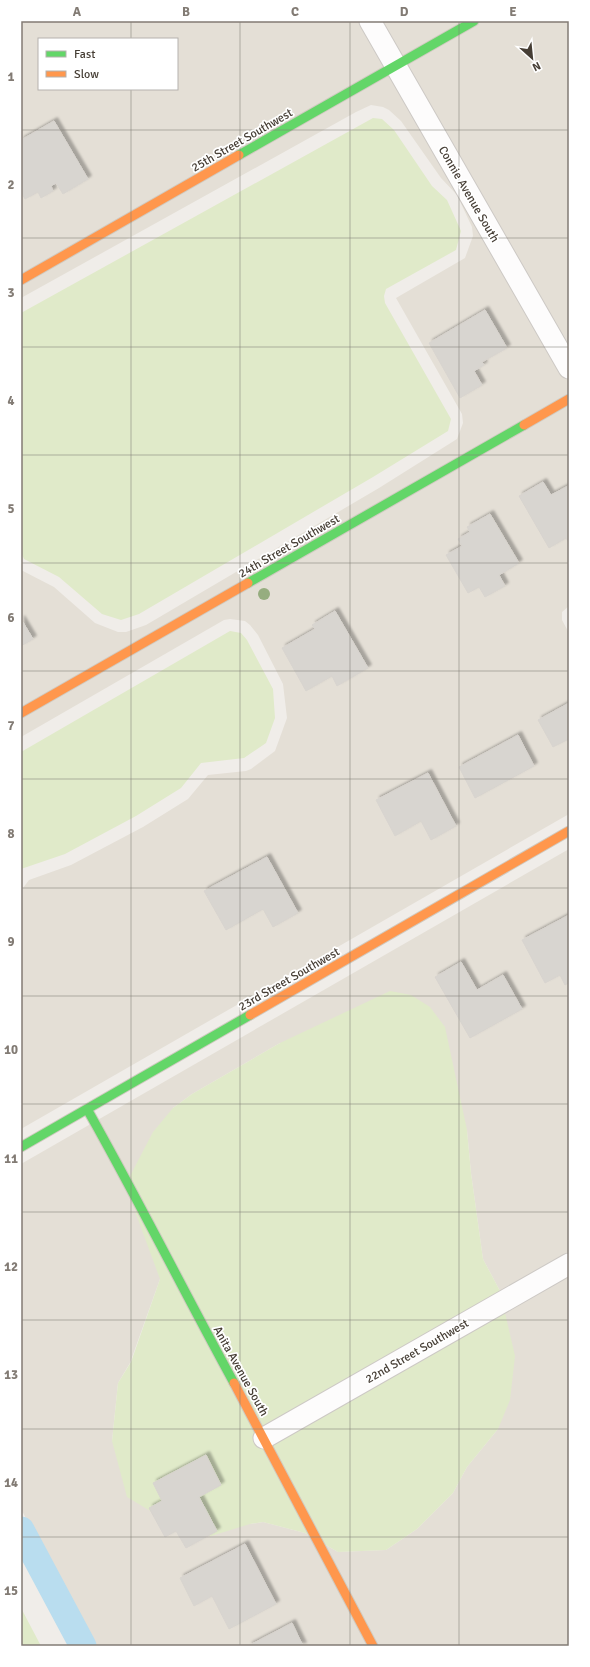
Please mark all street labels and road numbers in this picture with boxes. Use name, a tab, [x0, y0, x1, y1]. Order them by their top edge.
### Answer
street label: 25th Street Southwest	[189, 105, 295, 175]
street label: Connie Avenue South	[435, 143, 502, 245]
street label: 24th Street Southwest	[236, 511, 342, 581]
street label: 23rd Street Southwest	[236, 944, 342, 1014]
street label: 22nd Street Southwest	[363, 1316, 471, 1387]
street label: Anita Avenue South	[210, 1324, 271, 1419]

